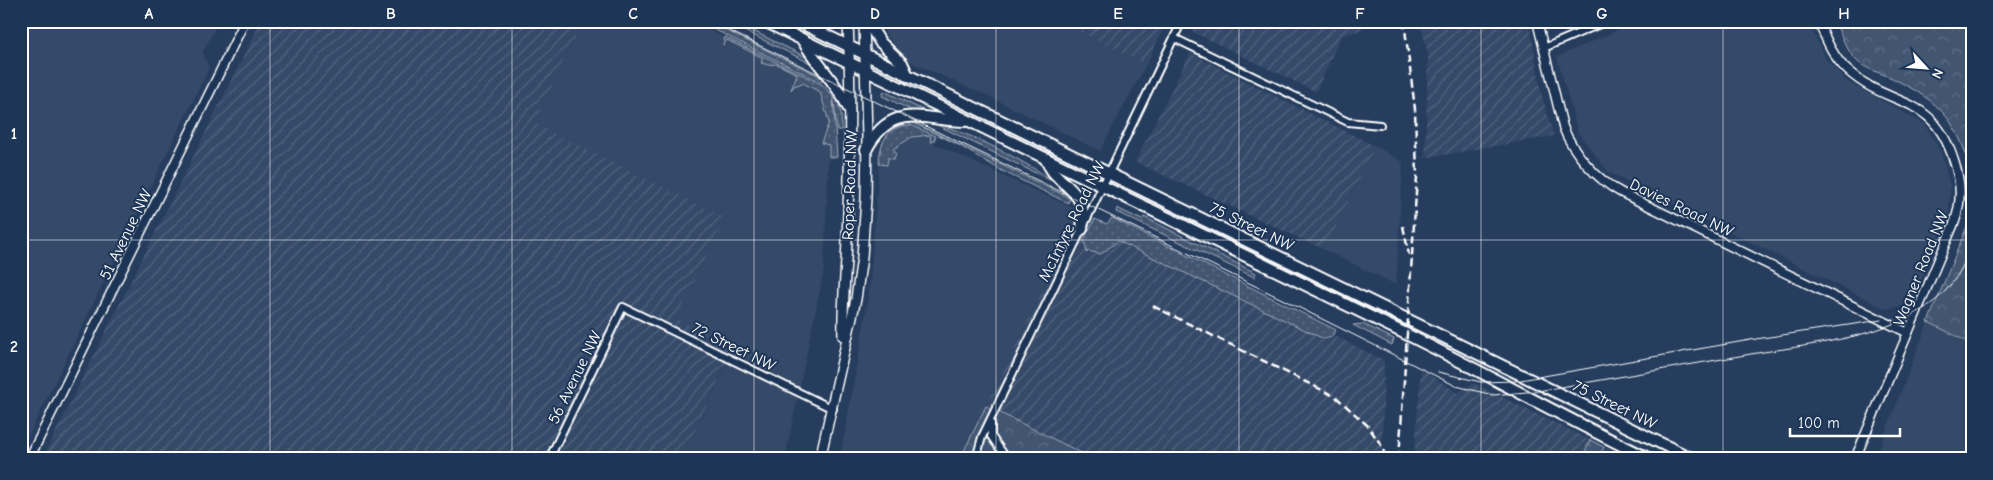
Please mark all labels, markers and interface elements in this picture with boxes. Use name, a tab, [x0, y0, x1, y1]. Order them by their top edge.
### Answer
text: A	[145, 5, 154, 23]
text: B	[386, 5, 396, 23]
text: C	[628, 5, 638, 23]
text: D	[870, 5, 880, 23]
text: E	[1113, 5, 1123, 23]
text: F	[1355, 5, 1365, 23]
text: G	[1596, 5, 1608, 23]
text: H	[1838, 5, 1850, 23]
north arrow	[1900, 42, 1950, 92]
text: N	[1928, 66, 1947, 81]
text: 1	[11, 125, 17, 143]
street label: Roper Road NW	[839, 129, 861, 240]
street label: McIntyre Road NW	[1035, 158, 1109, 285]
street label: Davies Road NW	[1627, 175, 1736, 241]
street label: 51 Avenue NW	[96, 186, 156, 283]
street label: 75 Street NW	[1207, 199, 1297, 255]
street label: Wagner Road NW	[1890, 208, 1952, 328]
street label: 72 Street NW	[689, 319, 779, 375]
street label: 56 Avenue NW	[545, 328, 605, 427]
text: 2	[10, 338, 18, 356]
street label: 75 Street NW	[1570, 377, 1660, 433]
scale bar	[1790, 405, 1900, 437]
text: 100 m	[1798, 414, 1840, 432]

